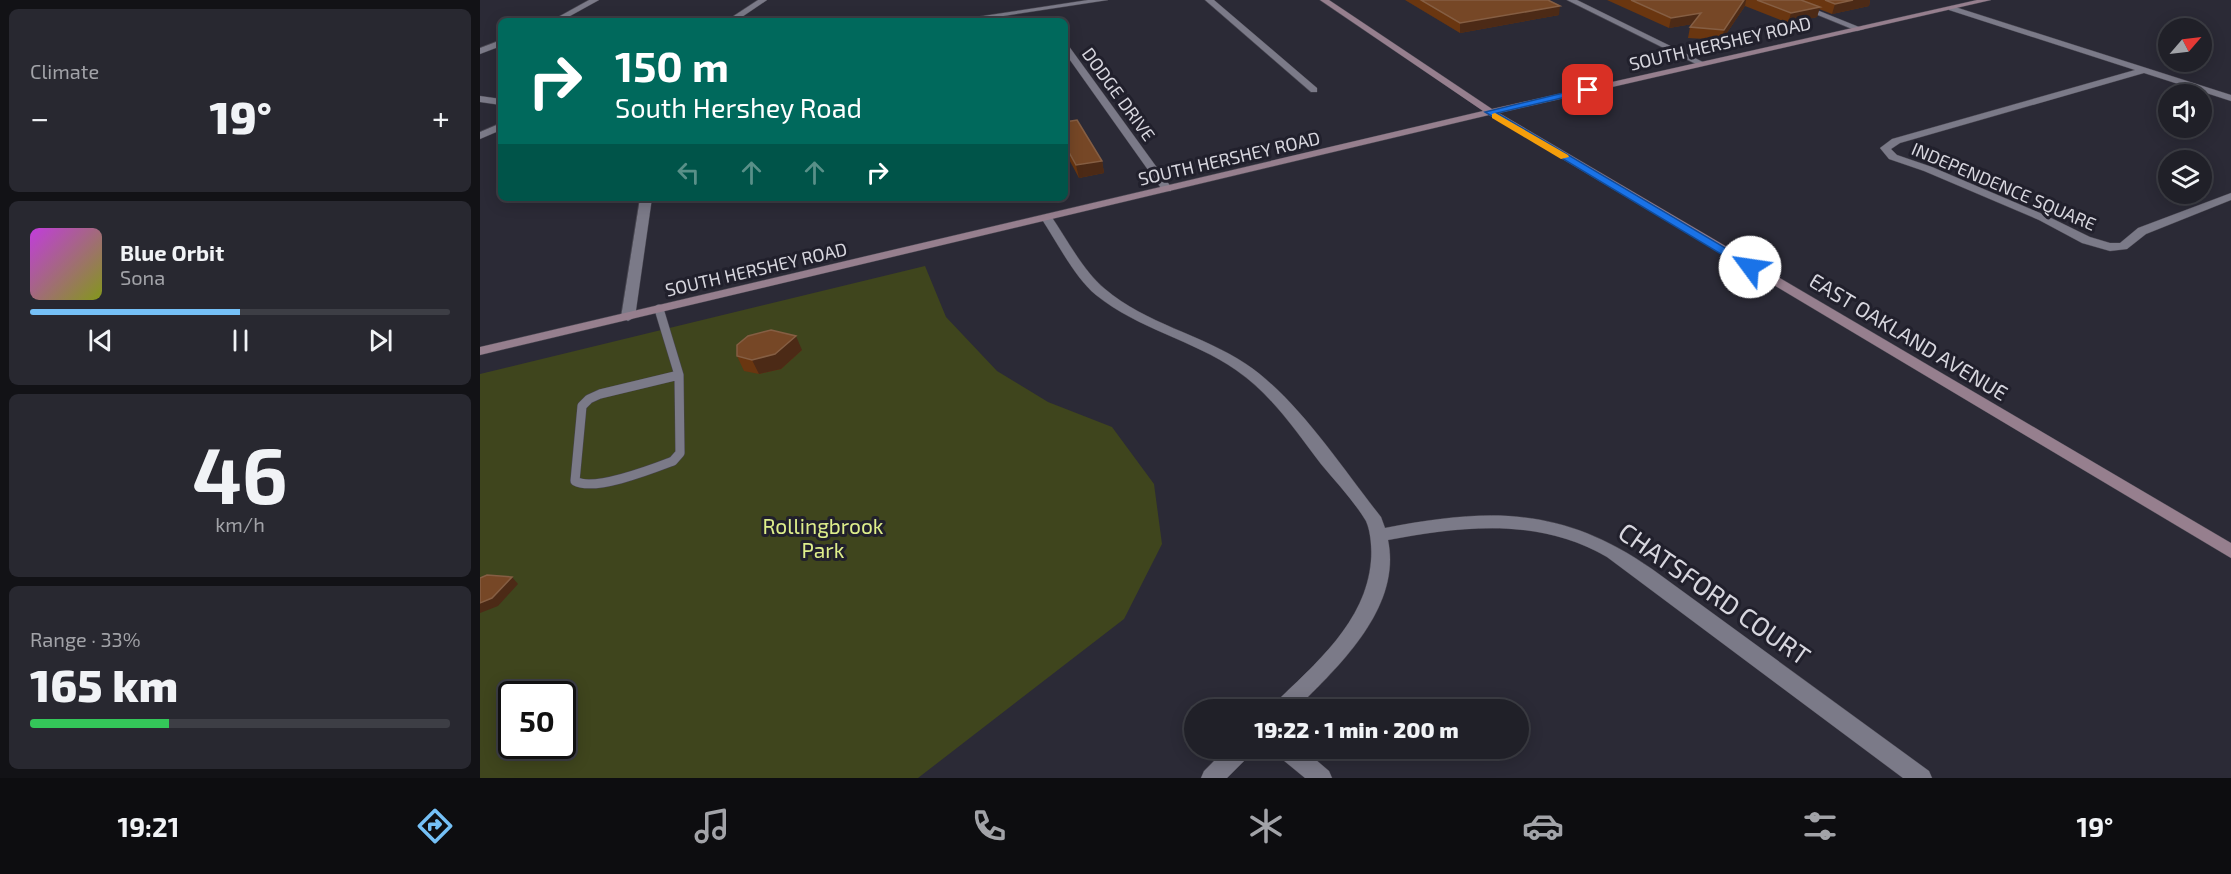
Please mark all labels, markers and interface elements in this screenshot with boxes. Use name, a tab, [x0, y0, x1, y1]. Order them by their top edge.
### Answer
street label: SOUTH HERSHEY ROAD	[1627, 11, 1813, 75]
north arrow	[2158, 18, 2212, 72]
map controls	[2158, 18, 2212, 204]
text: 150 m	[615, 40, 729, 90]
icon: right	[516, 42, 594, 120]
street label: DODGE DRIVE	[1078, 43, 1160, 145]
text: Climate	[30, 59, 99, 83]
pin	[1562, 64, 1613, 115]
icon: arrive	[1571, 73, 1604, 106]
button: sound	[2158, 84, 2212, 138]
text: 19°	[209, 89, 272, 143]
text: South Hershey Road	[615, 91, 862, 123]
text: −	[30, 97, 49, 137]
text: +	[432, 97, 450, 137]
street label: SOUTH HERSHEY ROAD	[1136, 126, 1322, 190]
street label: INDEPENDENCE SQUARE	[1908, 137, 2100, 235]
button: layers	[2158, 150, 2212, 204]
icon: left	[672, 156, 705, 189]
icon: ahead	[735, 156, 768, 189]
icon: ahead	[798, 156, 831, 189]
icon: right	[861, 156, 894, 189]
position arrow	[1718, 235, 1782, 299]
street label: SOUTH HERSHEY ROAD	[663, 237, 849, 301]
text: Blue Orbit	[120, 239, 224, 265]
text: Sona	[120, 265, 165, 289]
street label: EAST OAKLAND AVENUE	[1805, 267, 2013, 405]
icon: previous	[84, 324, 117, 357]
icon: pause	[224, 324, 257, 357]
icon: next	[364, 324, 397, 357]
text: 46	[192, 426, 288, 520]
text: km/h	[215, 512, 265, 536]
park label: Rollingbrook Park	[762, 513, 884, 562]
street label: CHATSFORD COURT	[1613, 515, 1817, 671]
text: Range · 33%	[30, 627, 141, 651]
text: 165 km	[30, 657, 178, 711]
speed limit sign: 50	[498, 681, 576, 759]
text: 19:22 · 1 min · 200 m	[1254, 716, 1459, 742]
icon: directions	[414, 805, 456, 847]
icon: music	[691, 805, 733, 847]
icon: phone	[968, 805, 1010, 847]
icon: climate	[1245, 805, 1287, 847]
icon: car	[1522, 805, 1564, 847]
icon: filters	[1799, 805, 1841, 847]
text: 19:21	[118, 810, 179, 842]
text: 19°	[2077, 810, 2113, 842]

